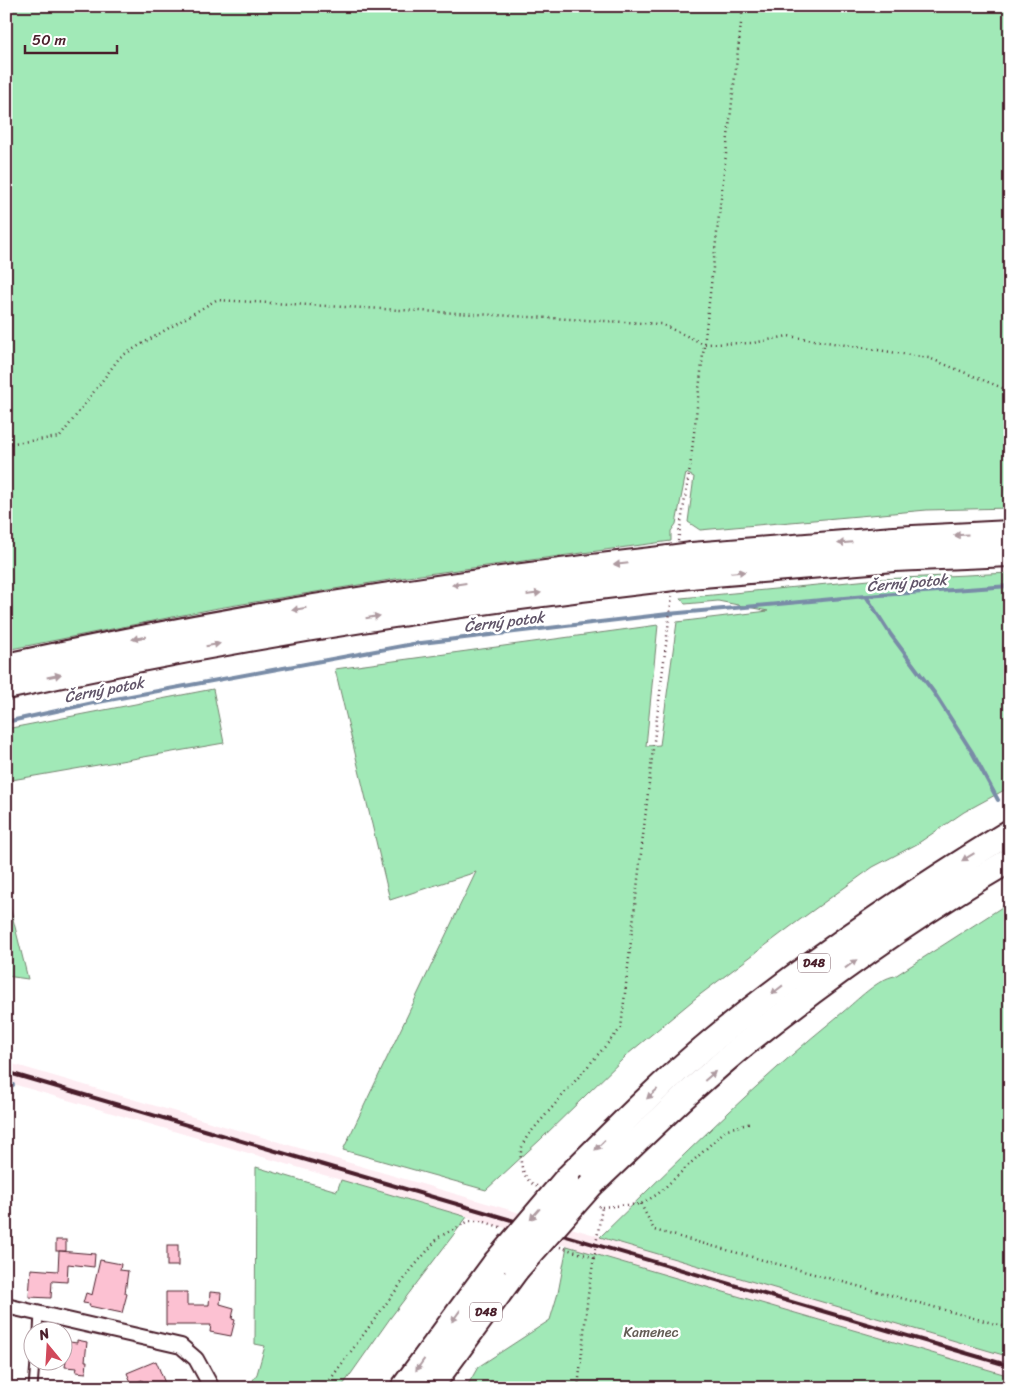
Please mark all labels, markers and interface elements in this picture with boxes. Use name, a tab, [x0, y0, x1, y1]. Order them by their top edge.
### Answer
scale bar	[25, 22, 118, 54]
text: 50 m	[32, 27, 67, 53]
one-way arrow	[953, 532, 969, 540]
one-way arrow	[837, 539, 853, 547]
one-way arrow	[612, 560, 628, 568]
water label: Černý potok	[866, 566, 950, 599]
one-way arrow	[730, 568, 746, 576]
one-way arrow	[451, 580, 467, 588]
one-way arrow	[527, 590, 543, 598]
water label: Černý potok	[462, 604, 548, 640]
one-way arrow	[290, 605, 306, 613]
one-way arrow	[366, 613, 382, 621]
one-way arrow	[131, 635, 147, 643]
one-way arrow	[206, 640, 222, 648]
water label: Černý potok	[62, 669, 148, 710]
one-way arrow	[46, 672, 62, 680]
one-way arrow	[962, 853, 975, 862]
road number: D48	[798, 954, 830, 972]
one-way arrow	[844, 959, 858, 969]
one-way arrow	[770, 985, 784, 995]
one-way arrow	[703, 1070, 716, 1081]
one-way arrow	[647, 1088, 659, 1100]
one-way arrow	[594, 1139, 606, 1151]
one-way arrow	[529, 1208, 541, 1220]
road number: D48	[470, 1302, 502, 1321]
one-way arrow	[451, 1309, 461, 1323]
park label: Kamenec	[624, 1320, 678, 1345]
text: N	[35, 1321, 53, 1348]
north arrow	[22, 1322, 72, 1372]
one-way arrow	[415, 1358, 425, 1371]

